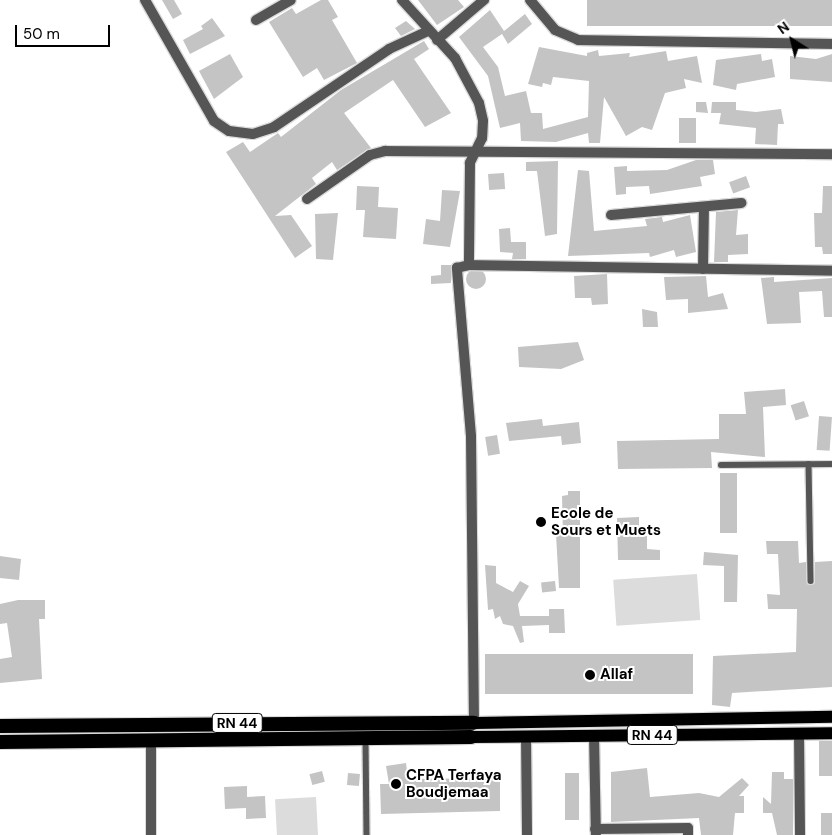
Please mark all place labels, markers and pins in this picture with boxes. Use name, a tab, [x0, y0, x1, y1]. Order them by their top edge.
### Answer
place label: Ecole de Sours et Muets	[551, 504, 661, 539]
marker: Ecole de Sours et Muets	[535, 516, 547, 528]
place label: Allaf	[600, 666, 633, 684]
marker: Allaf	[584, 669, 596, 681]
place label: CFPA Terfaya Boudjemaa	[406, 766, 501, 801]
marker: CFPA Terfaya Boudjemaa	[390, 778, 402, 790]

